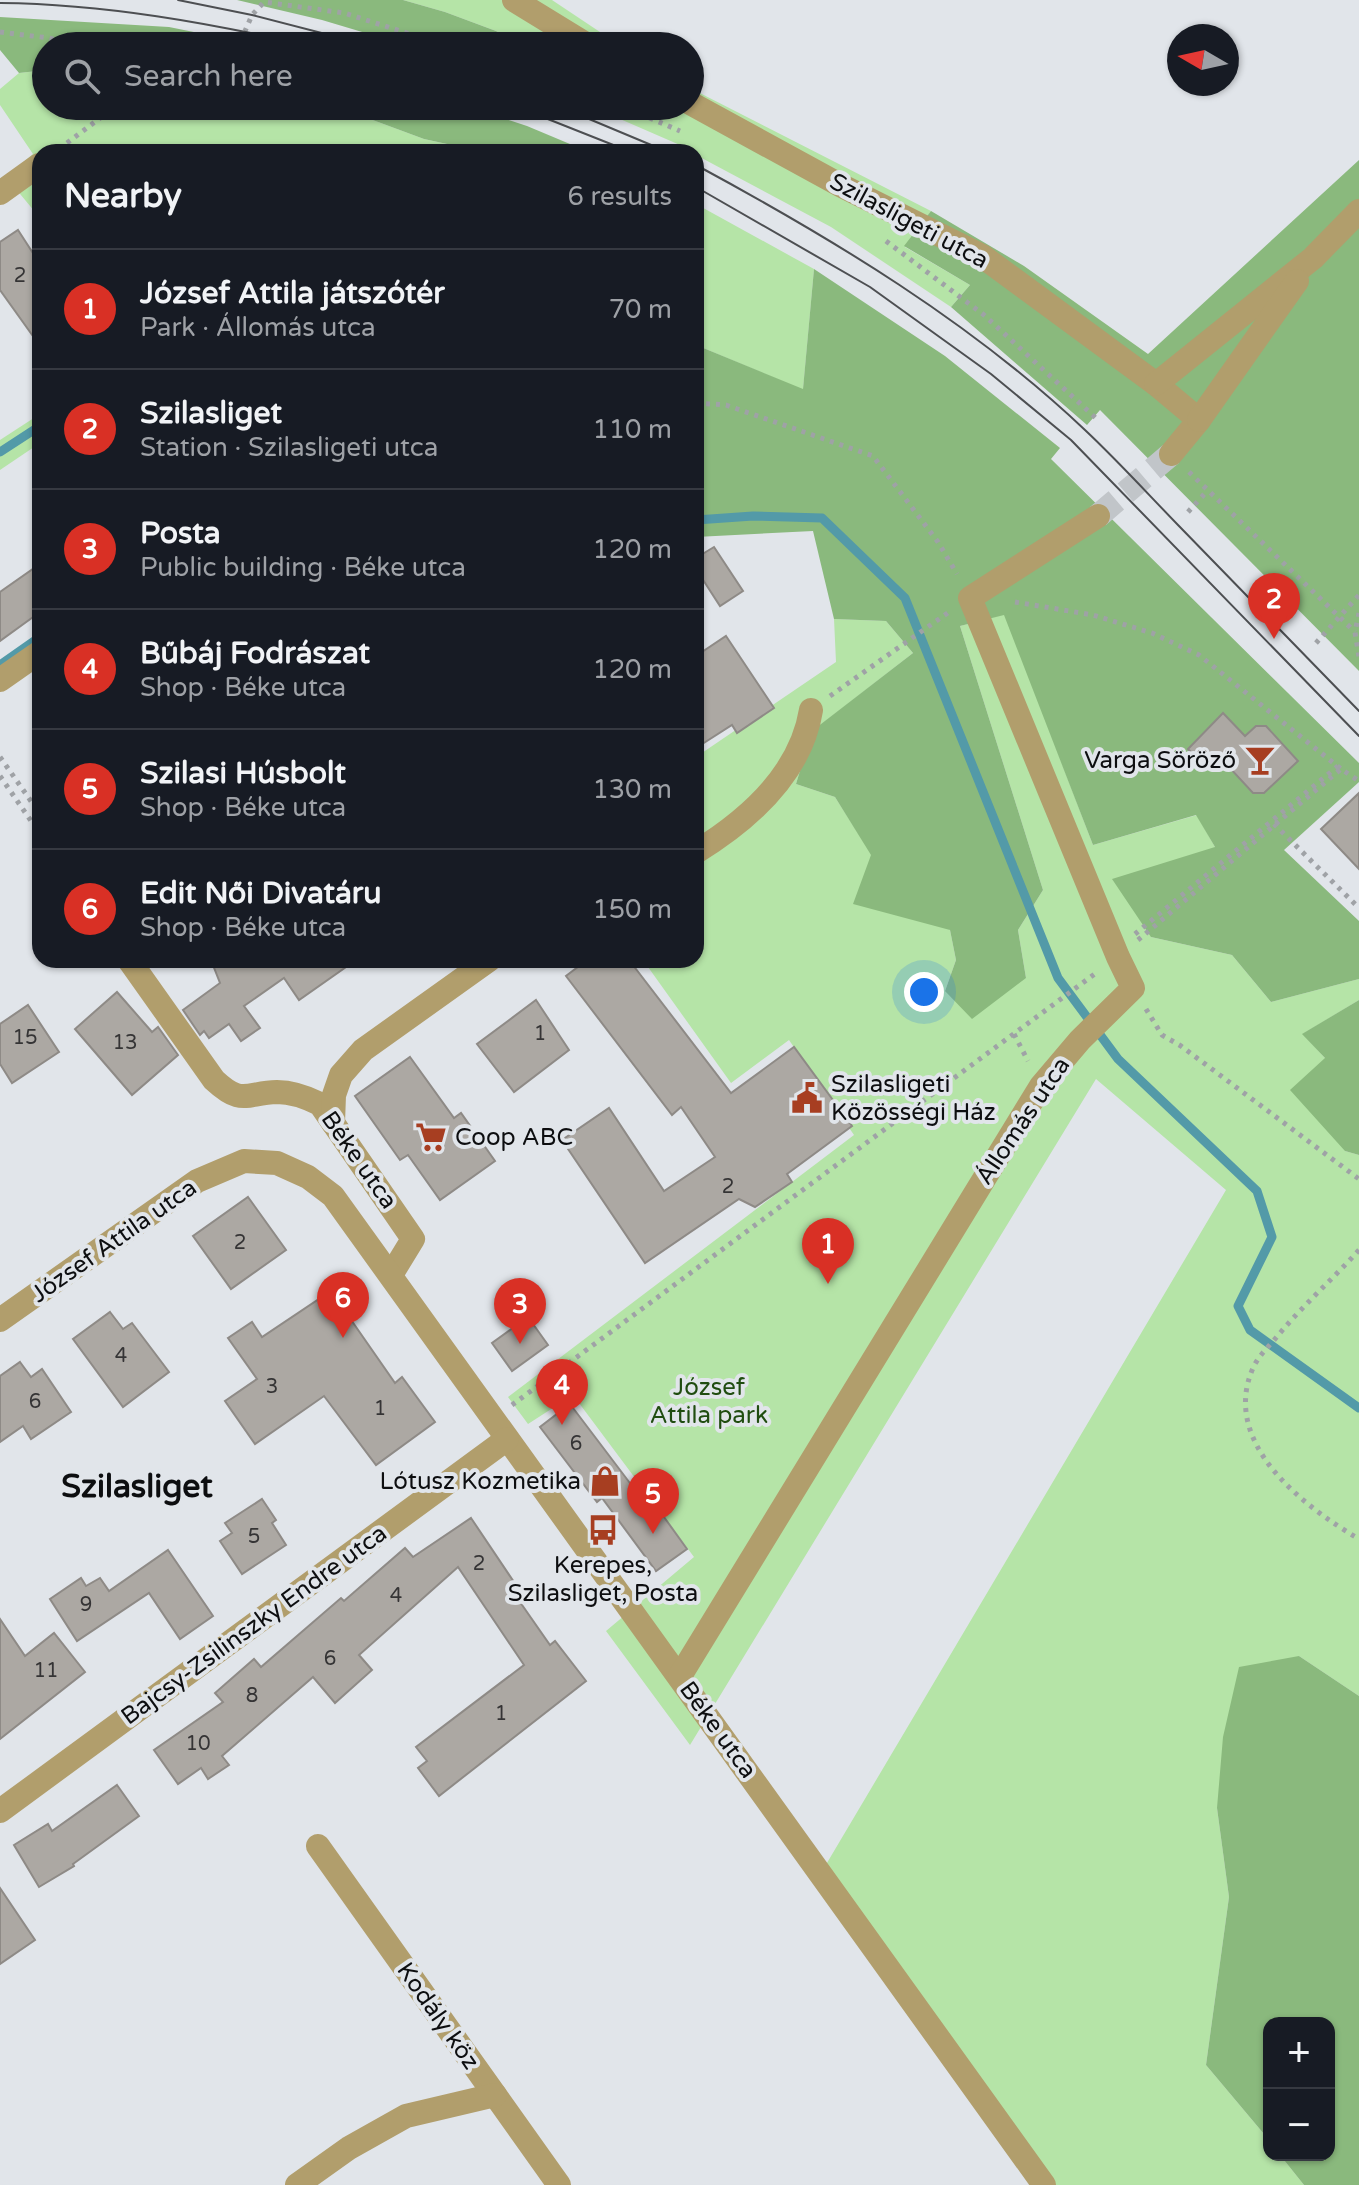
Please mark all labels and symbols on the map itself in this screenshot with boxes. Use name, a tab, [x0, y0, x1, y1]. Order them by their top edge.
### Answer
north arrow	[1167, 24, 1239, 96]
street label: Szilasligeti utca	[825, 167, 993, 275]
house number: 2	[14, 264, 26, 288]
pin: 2	[1248, 573, 1300, 639]
bar icon: Varga Söröző	[1243, 743, 1277, 777]
place label: Varga Söröző	[1084, 746, 1236, 775]
your location	[904, 972, 944, 1012]
house number: 1	[534, 1022, 546, 1046]
house number: 15	[12, 1026, 38, 1050]
house number: 13	[112, 1031, 138, 1055]
street label: Állomás utca	[969, 1051, 1076, 1190]
place label: Szilasligeti Közösségi Ház	[831, 1070, 996, 1127]
public building icon: Szilasligeti Közösségi Ház	[790, 1081, 824, 1115]
street label: Béke utca	[315, 1106, 403, 1214]
supermarket icon: Coop ABC	[414, 1120, 448, 1154]
place label: Coop ABC	[455, 1123, 573, 1152]
street label: József Attila utca	[26, 1173, 202, 1309]
house number: 2	[722, 1175, 734, 1199]
pin: 1	[802, 1218, 854, 1284]
house number: 2	[234, 1231, 246, 1255]
pin: 6	[317, 1272, 369, 1338]
pin: 3	[494, 1278, 546, 1344]
house number: 4	[115, 1344, 127, 1368]
pin: 4	[536, 1359, 588, 1425]
park label: József Attila park	[650, 1373, 768, 1430]
house number: 3	[266, 1375, 278, 1399]
house number: 6	[29, 1390, 41, 1414]
house number: 1	[374, 1397, 386, 1421]
house number: 6	[570, 1432, 582, 1456]
shop icon: Lótusz Kozmetika	[588, 1464, 622, 1498]
place label: Lótusz Kozmetika	[379, 1467, 581, 1496]
district label: Szilasliget	[61, 1468, 213, 1506]
pin: 5	[627, 1468, 679, 1534]
bus stop icon: Kerepes, Szilasliget, Posta	[586, 1513, 620, 1547]
street label: Bajcsy-Zsilinszky Endre utca	[115, 1519, 393, 1731]
house number: 5	[248, 1525, 260, 1549]
place label: Kerepes, Szilasliget, Posta	[508, 1551, 698, 1608]
house number: 2	[473, 1552, 485, 1576]
house number: 4	[390, 1584, 402, 1608]
house number: 9	[80, 1593, 92, 1617]
house number: 6	[324, 1647, 336, 1671]
house number: 11	[33, 1659, 59, 1683]
street label: Béke utca	[673, 1676, 763, 1784]
house number: 8	[246, 1684, 258, 1708]
house number: 1	[495, 1702, 507, 1726]
house number: 10	[185, 1732, 211, 1756]
street label: Kodály köz	[391, 1957, 485, 2075]

